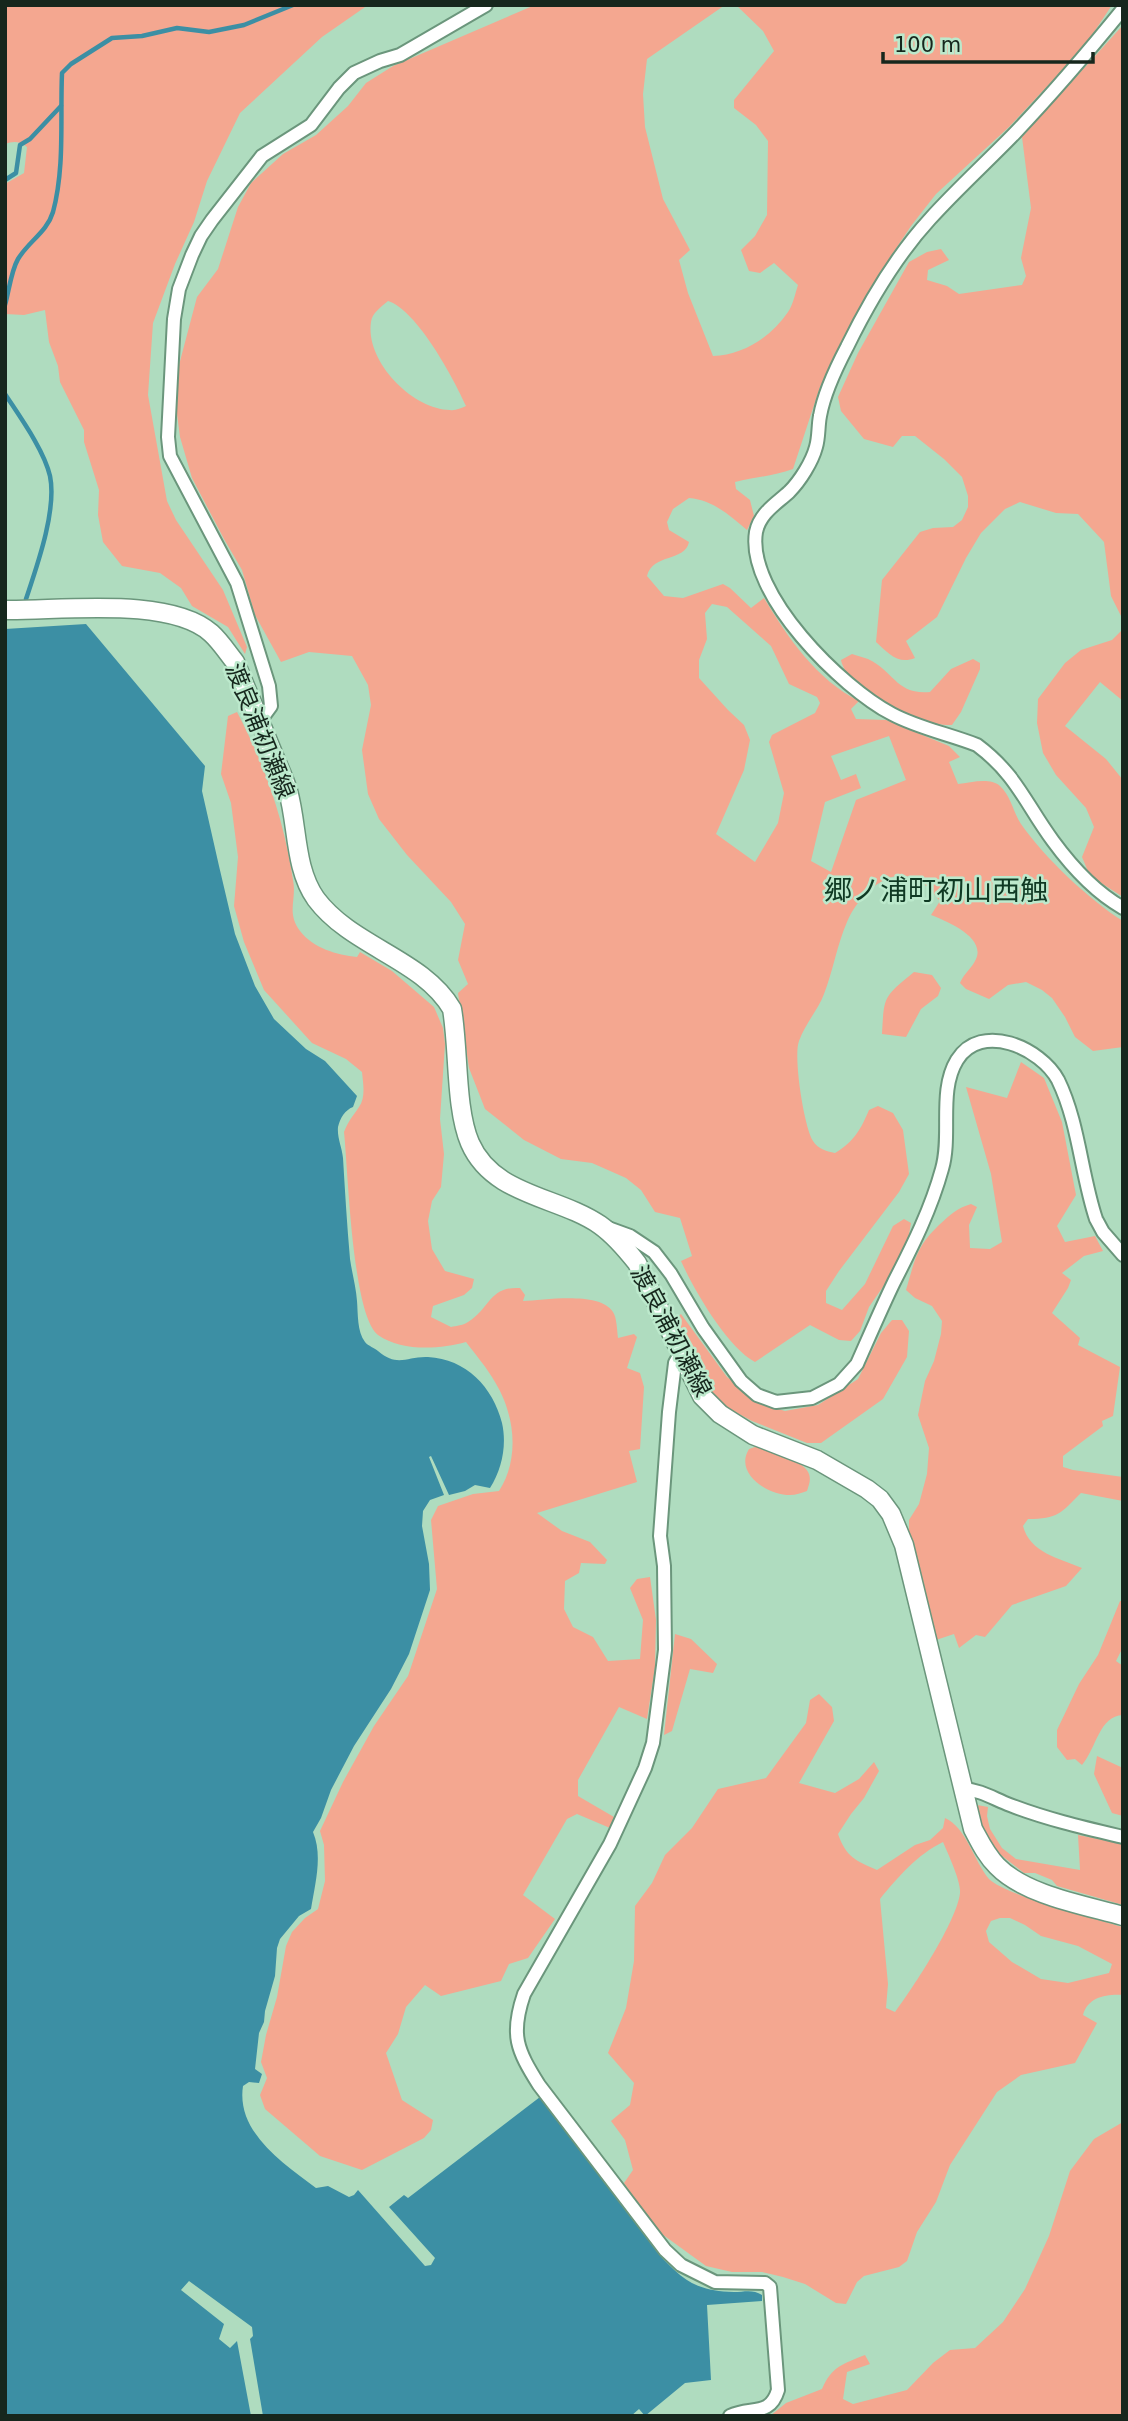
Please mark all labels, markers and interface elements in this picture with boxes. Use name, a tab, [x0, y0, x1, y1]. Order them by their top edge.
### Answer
scale bar	[883, 21, 1093, 65]
text: 100 m	[894, 33, 961, 57]
street label: 渡良浦初瀬線	[220, 659, 300, 803]
district label: 郷ノ浦町初山西触	[824, 874, 1048, 907]
street label: 渡良浦初瀬線	[625, 1261, 717, 1401]

